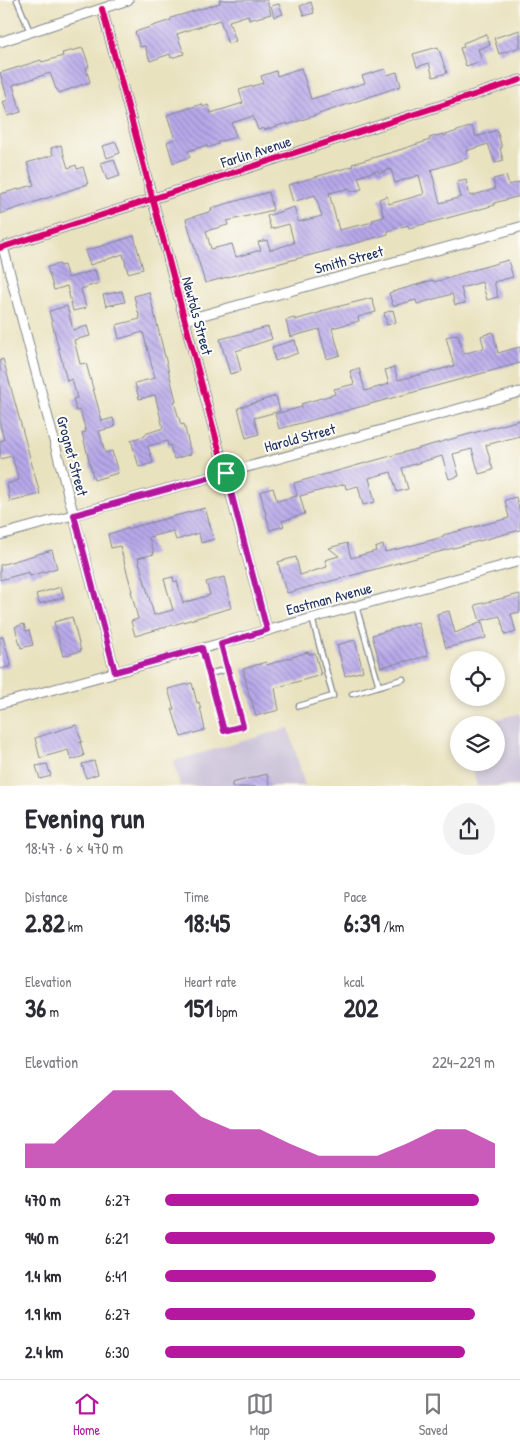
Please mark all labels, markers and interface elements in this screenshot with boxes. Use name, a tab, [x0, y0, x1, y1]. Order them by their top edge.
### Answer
street label: Farlin Avenue	[217, 130, 294, 173]
street label: Smith Street	[312, 240, 386, 279]
street label: Newtols Street	[177, 274, 218, 358]
street label: Grognet Street	[52, 414, 93, 499]
street label: Harold Street	[262, 418, 339, 457]
pin	[205, 452, 247, 494]
icon: arrive	[212, 459, 240, 487]
street label: Eastman Avenue	[284, 577, 374, 620]
map controls	[450, 651, 505, 771]
button: locate	[450, 651, 505, 706]
button: layers	[450, 716, 505, 771]
text: Evening run	[25, 799, 145, 837]
button: share	[443, 803, 495, 855]
text: 18:47 · 6 × 470 m	[25, 837, 123, 859]
text: Distance	[25, 887, 68, 906]
text: Time	[184, 887, 209, 906]
text: Pace	[344, 887, 367, 906]
text: 2.82	[25, 906, 65, 940]
text: 18:45	[184, 906, 230, 940]
text: 6:39	[344, 906, 380, 940]
text: km	[65, 917, 83, 936]
text: /km	[380, 917, 404, 936]
text: Elevation	[25, 972, 72, 991]
text: Heart rate	[184, 972, 237, 991]
text: kcal	[344, 972, 364, 991]
text: 36	[25, 991, 46, 1025]
text: 151	[184, 991, 213, 1025]
text: 202	[344, 991, 378, 1025]
text: m	[46, 1002, 59, 1021]
text: bpm	[213, 1002, 238, 1021]
text: Elevation	[25, 1051, 78, 1073]
text: 224–229 m	[432, 1051, 495, 1073]
text: 470 m	[25, 1189, 61, 1211]
text: 6:27	[105, 1189, 131, 1211]
text: 940 m	[25, 1227, 59, 1249]
text: 6:21	[105, 1227, 128, 1249]
text: 1.4 km	[25, 1265, 61, 1287]
text: 6:41	[105, 1265, 127, 1287]
text: 1.9 km	[25, 1303, 61, 1325]
text: 6:27	[105, 1303, 131, 1325]
text: 2.4 km	[25, 1341, 63, 1363]
text: 6:30	[105, 1341, 129, 1363]
tab: Home	[73, 1390, 101, 1439]
tab: Map	[246, 1390, 274, 1439]
tab: Saved	[419, 1390, 447, 1439]

